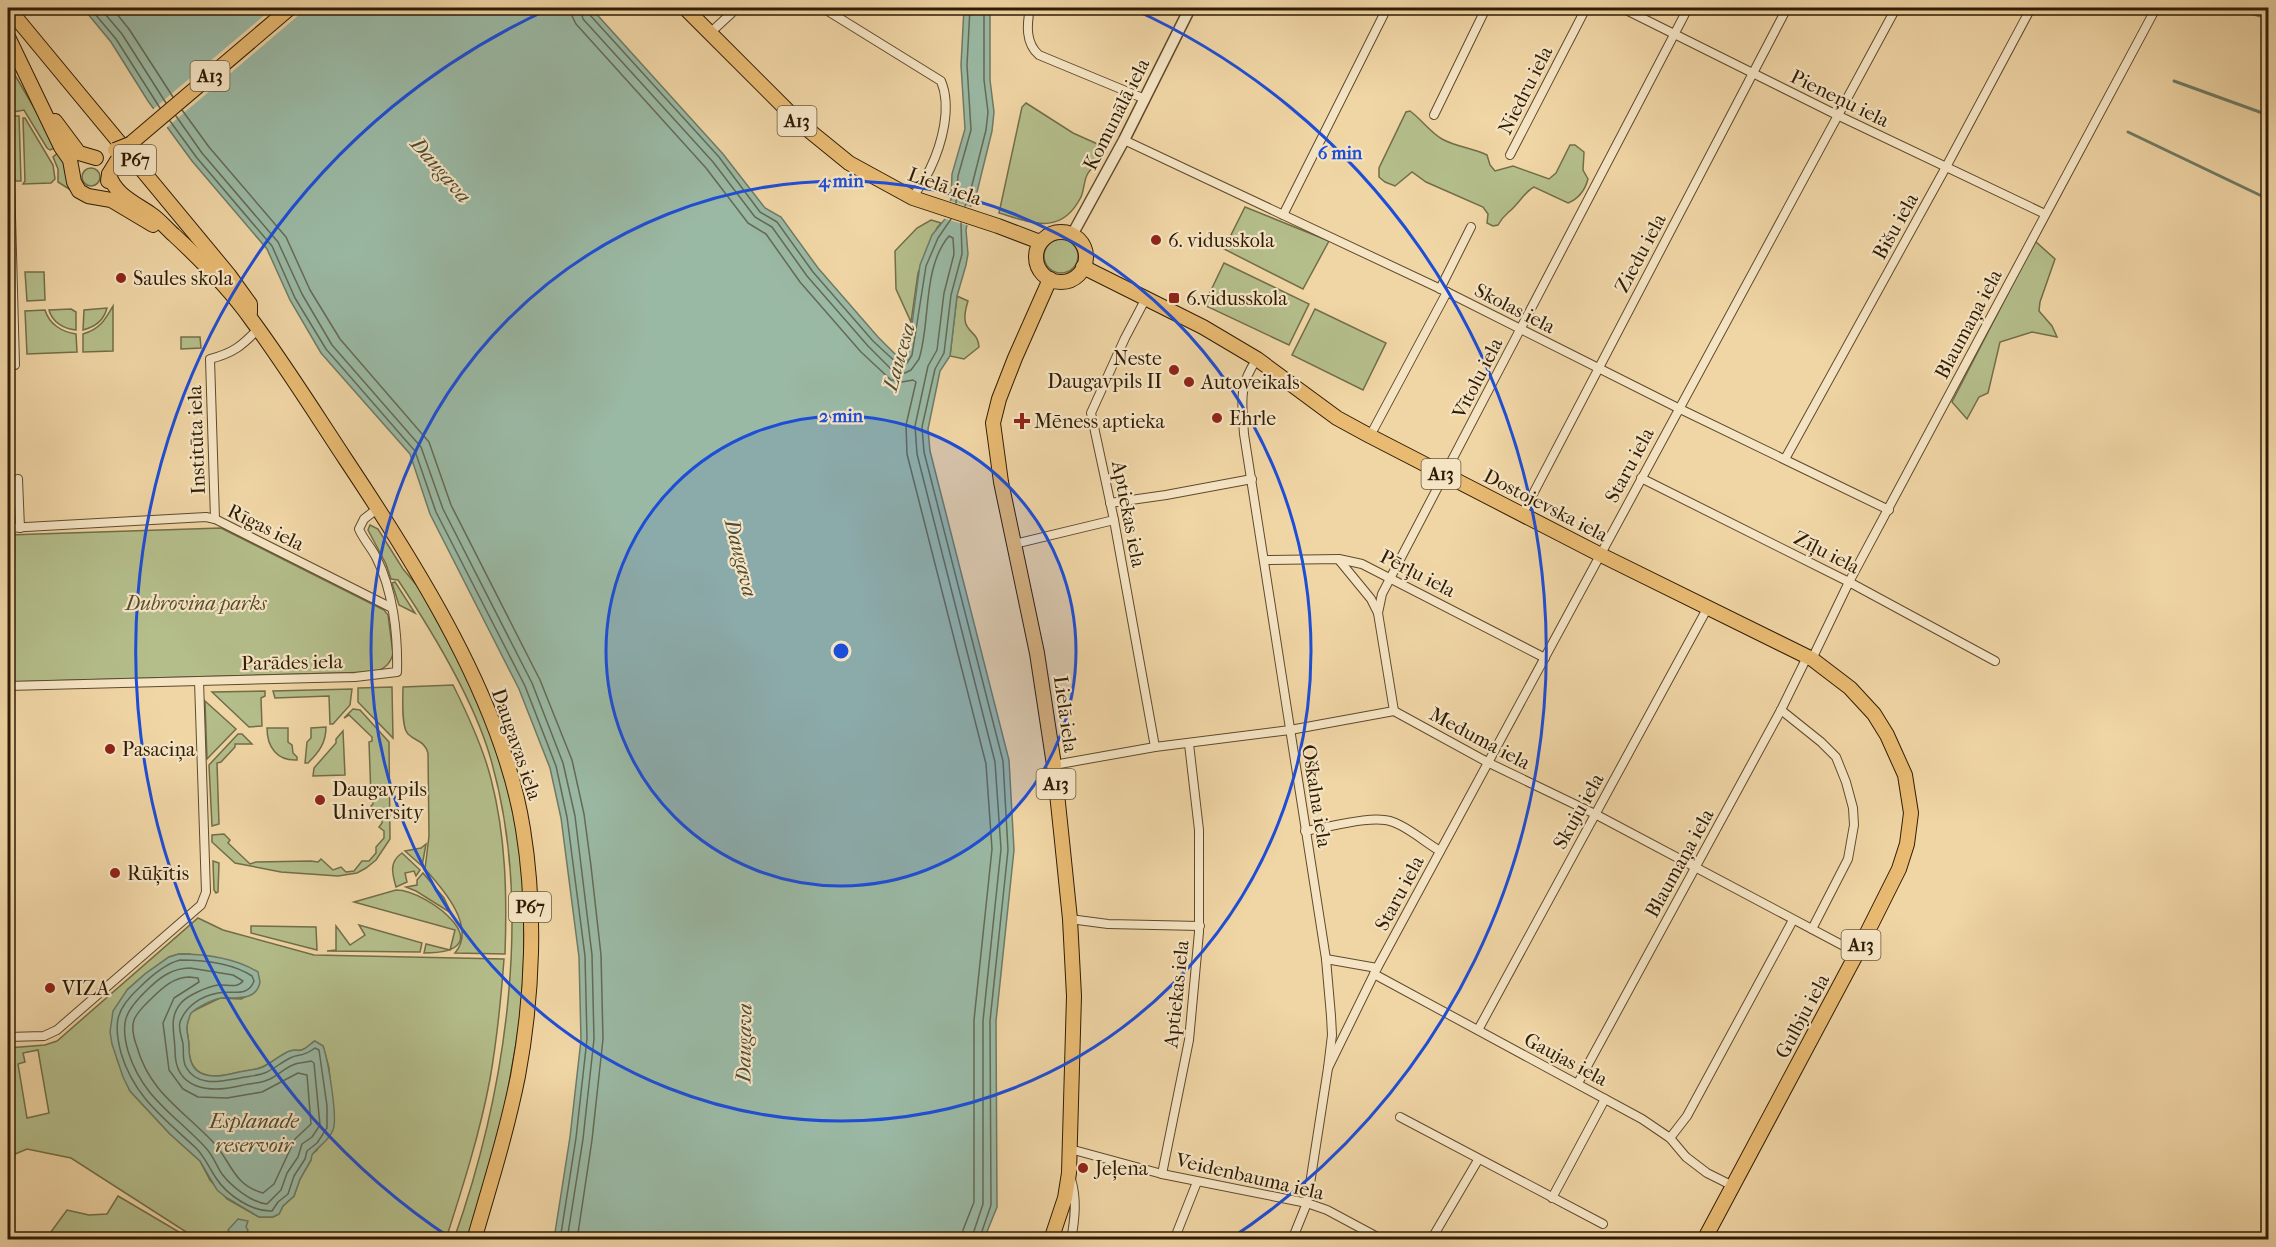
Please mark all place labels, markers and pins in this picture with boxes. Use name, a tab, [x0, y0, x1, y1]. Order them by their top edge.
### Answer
place label: 6. vidusskola	[1168, 229, 1275, 252]
marker: 6. vidusskola	[1149, 233, 1163, 247]
place label: Saules skola	[133, 267, 234, 290]
marker: Saules skola	[114, 271, 128, 285]
place label: 6.vidusskola	[1186, 287, 1288, 310]
marker: 6.vidusskola	[1167, 291, 1181, 305]
place label: Neste Daugavpils II	[1047, 347, 1162, 393]
marker: Neste Daugavpils II	[1167, 363, 1181, 377]
place label: Autoveikals	[1200, 371, 1300, 394]
marker: Autoveikals	[1182, 375, 1196, 389]
place label: Ehrle	[1229, 407, 1276, 430]
place label: Mēness aptieka	[1034, 410, 1165, 433]
marker: Ehrle	[1210, 411, 1224, 425]
marker: Mēness aptieka	[1015, 414, 1029, 428]
centre of rings	[831, 641, 851, 661]
place label: Pasaciņa	[122, 738, 196, 762]
marker: Pasaciņa	[103, 742, 117, 756]
place label: Daugavpils University	[332, 778, 427, 824]
marker: Daugavpils University	[313, 793, 327, 807]
place label: Rūķītis	[127, 862, 189, 886]
marker: Rūķītis	[108, 866, 122, 880]
place label: VIZA	[61, 977, 110, 1000]
marker: VIZA	[43, 981, 57, 995]
place label: Jeļena	[1093, 1157, 1149, 1181]
marker: Jeļena	[1076, 1161, 1090, 1175]

